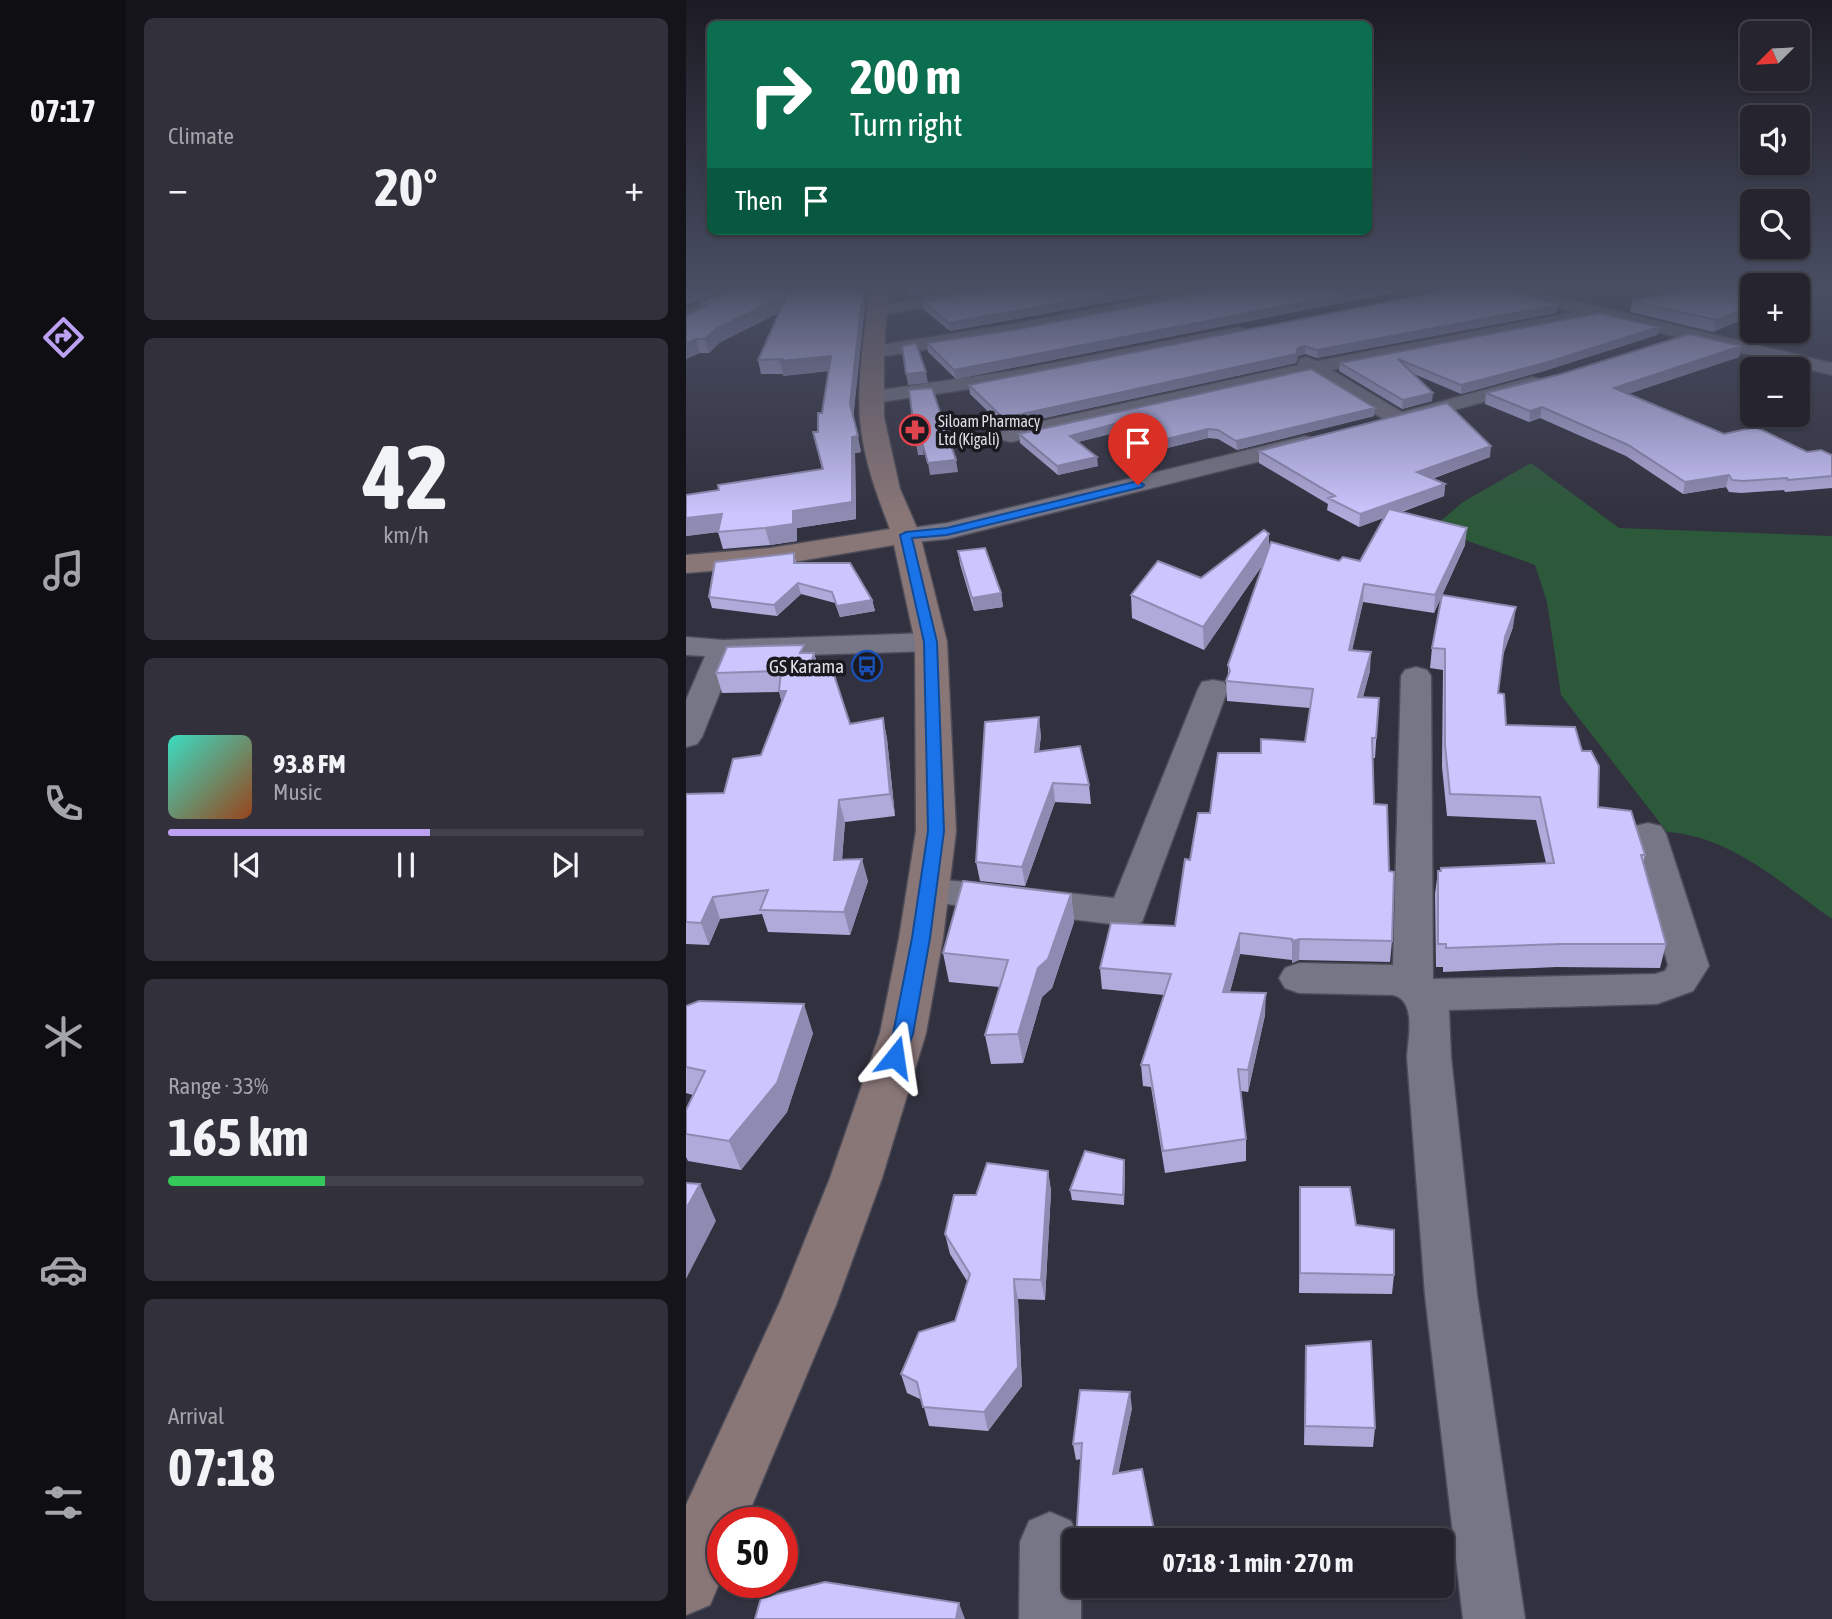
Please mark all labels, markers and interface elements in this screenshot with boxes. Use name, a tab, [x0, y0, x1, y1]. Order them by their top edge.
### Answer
north arrow	[1740, 21, 1810, 91]
map controls	[1740, 21, 1810, 427]
text: 200 m	[850, 48, 961, 104]
icon: right	[735, 49, 826, 140]
text: 07:17	[30, 92, 96, 129]
button: sound	[1740, 105, 1810, 175]
text: Turn right	[850, 106, 963, 143]
text: Climate	[168, 123, 234, 149]
text: 20°	[374, 157, 438, 217]
text: −	[168, 166, 188, 209]
text: +	[624, 166, 644, 209]
icon: arrive	[797, 182, 835, 220]
text: Then	[735, 186, 783, 216]
button: search	[1740, 189, 1810, 259]
button: +	[1740, 273, 1810, 343]
icon: directions	[39, 313, 88, 362]
button: −	[1740, 357, 1810, 427]
place label: Siloam Pharmacy Ltd (Kigali)	[938, 412, 1041, 449]
pharmacy icon: Siloam Pharmacy Ltd (Kigali)	[898, 413, 932, 447]
pin	[1108, 413, 1168, 485]
text: 42	[363, 424, 449, 528]
icon: arrive	[1119, 424, 1157, 462]
text: km/h	[383, 522, 429, 548]
icon: music	[39, 546, 88, 595]
bus stop icon: GS Karama	[850, 649, 884, 683]
place label: GS Karama	[769, 655, 844, 677]
text: 93.8 FM	[273, 749, 346, 779]
icon: phone	[39, 779, 88, 828]
text: Music	[273, 779, 321, 805]
icon: previous	[228, 846, 266, 884]
icon: pause	[387, 846, 425, 884]
icon: next	[546, 846, 584, 884]
icon: climate	[39, 1012, 88, 1061]
position arrow	[858, 1020, 932, 1094]
text: Range · 33%	[168, 1073, 268, 1099]
text: 165 km	[168, 1107, 309, 1167]
icon: car	[39, 1245, 88, 1294]
text: Arrival	[168, 1403, 224, 1429]
text: 07:18	[168, 1437, 275, 1497]
icon: filters	[39, 1478, 88, 1527]
speed limit sign: 50	[707, 1507, 798, 1598]
text: 07:18 · 1 min · 270 m	[1163, 1548, 1353, 1578]

